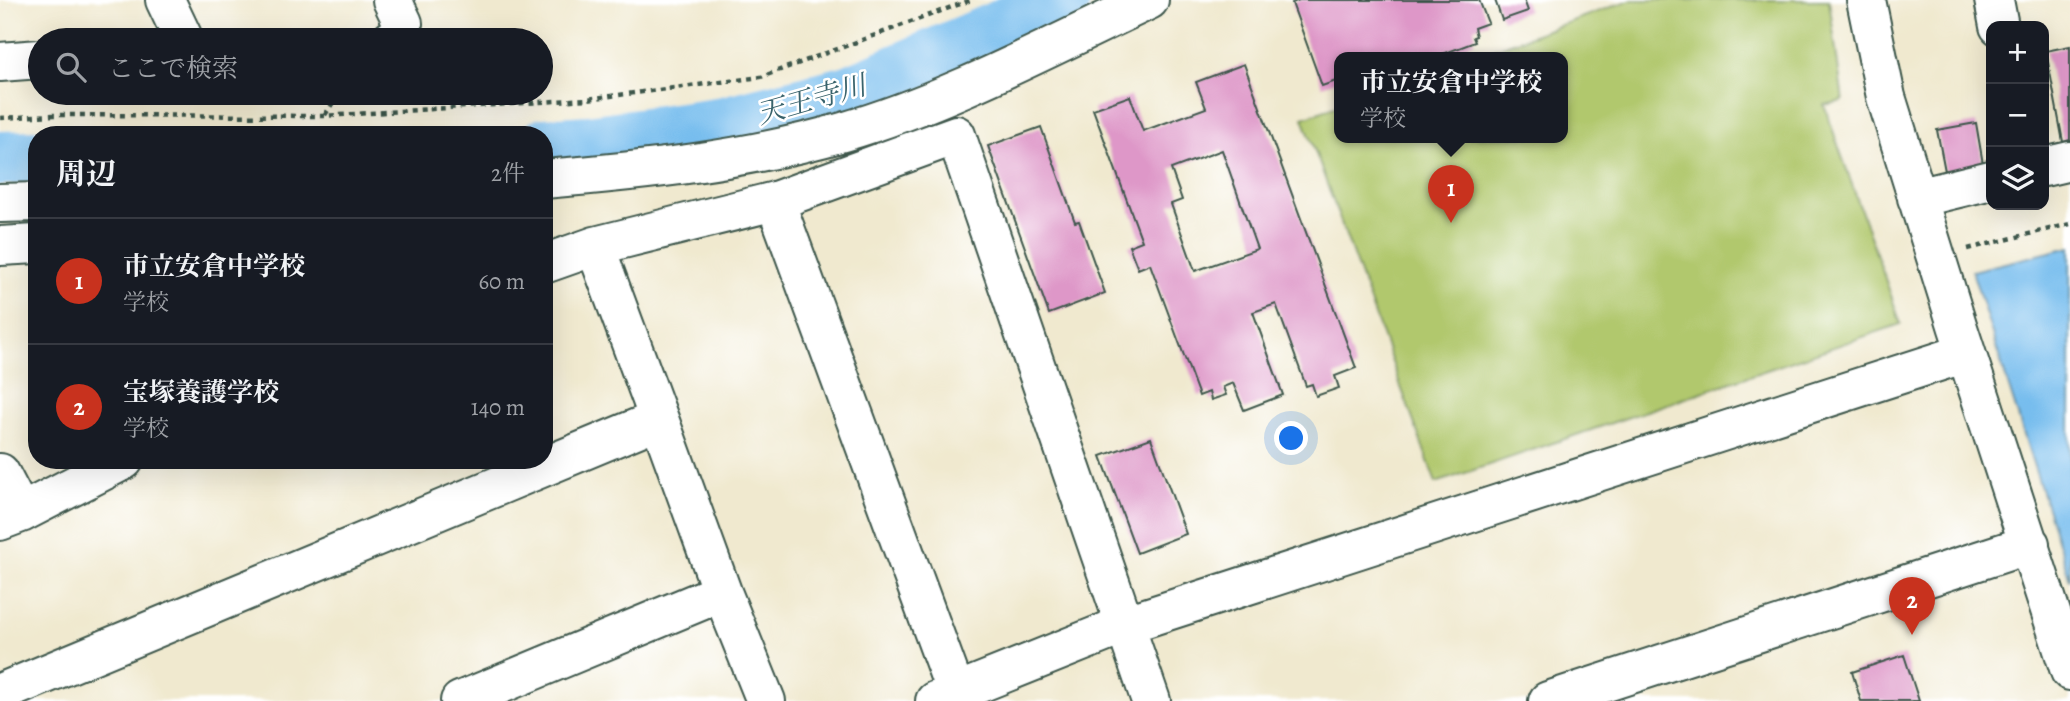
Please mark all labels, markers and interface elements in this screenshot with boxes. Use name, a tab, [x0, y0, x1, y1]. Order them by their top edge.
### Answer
map controls	[1986, 21, 2049, 210]
button: +	[1986, 21, 2049, 84]
search box	[28, 28, 553, 105]
icon: search	[52, 48, 90, 86]
text: ここで検索	[108, 51, 238, 86]
popup	[1334, 52, 1568, 143]
water label: 天王寺川	[752, 65, 873, 134]
text: 市立安倉中学校	[1360, 65, 1542, 100]
button: −	[1986, 84, 2049, 147]
text: 学校	[1360, 103, 1406, 134]
button: layers	[1986, 147, 2049, 210]
text: 周辺	[56, 154, 116, 194]
text: 2件	[491, 158, 525, 189]
pin: 1	[1428, 165, 1474, 223]
text: 市立安倉中学校	[123, 249, 305, 284]
text: 1	[75, 266, 83, 297]
text: 60 m	[478, 266, 525, 297]
text: 学校	[123, 287, 169, 318]
text: 宝塚養護学校	[123, 375, 279, 410]
text: 2	[73, 392, 85, 423]
text: 140 m	[471, 392, 525, 423]
text: 学校	[123, 413, 169, 444]
your location	[1274, 421, 1308, 455]
pin: 2	[1889, 577, 1935, 635]

